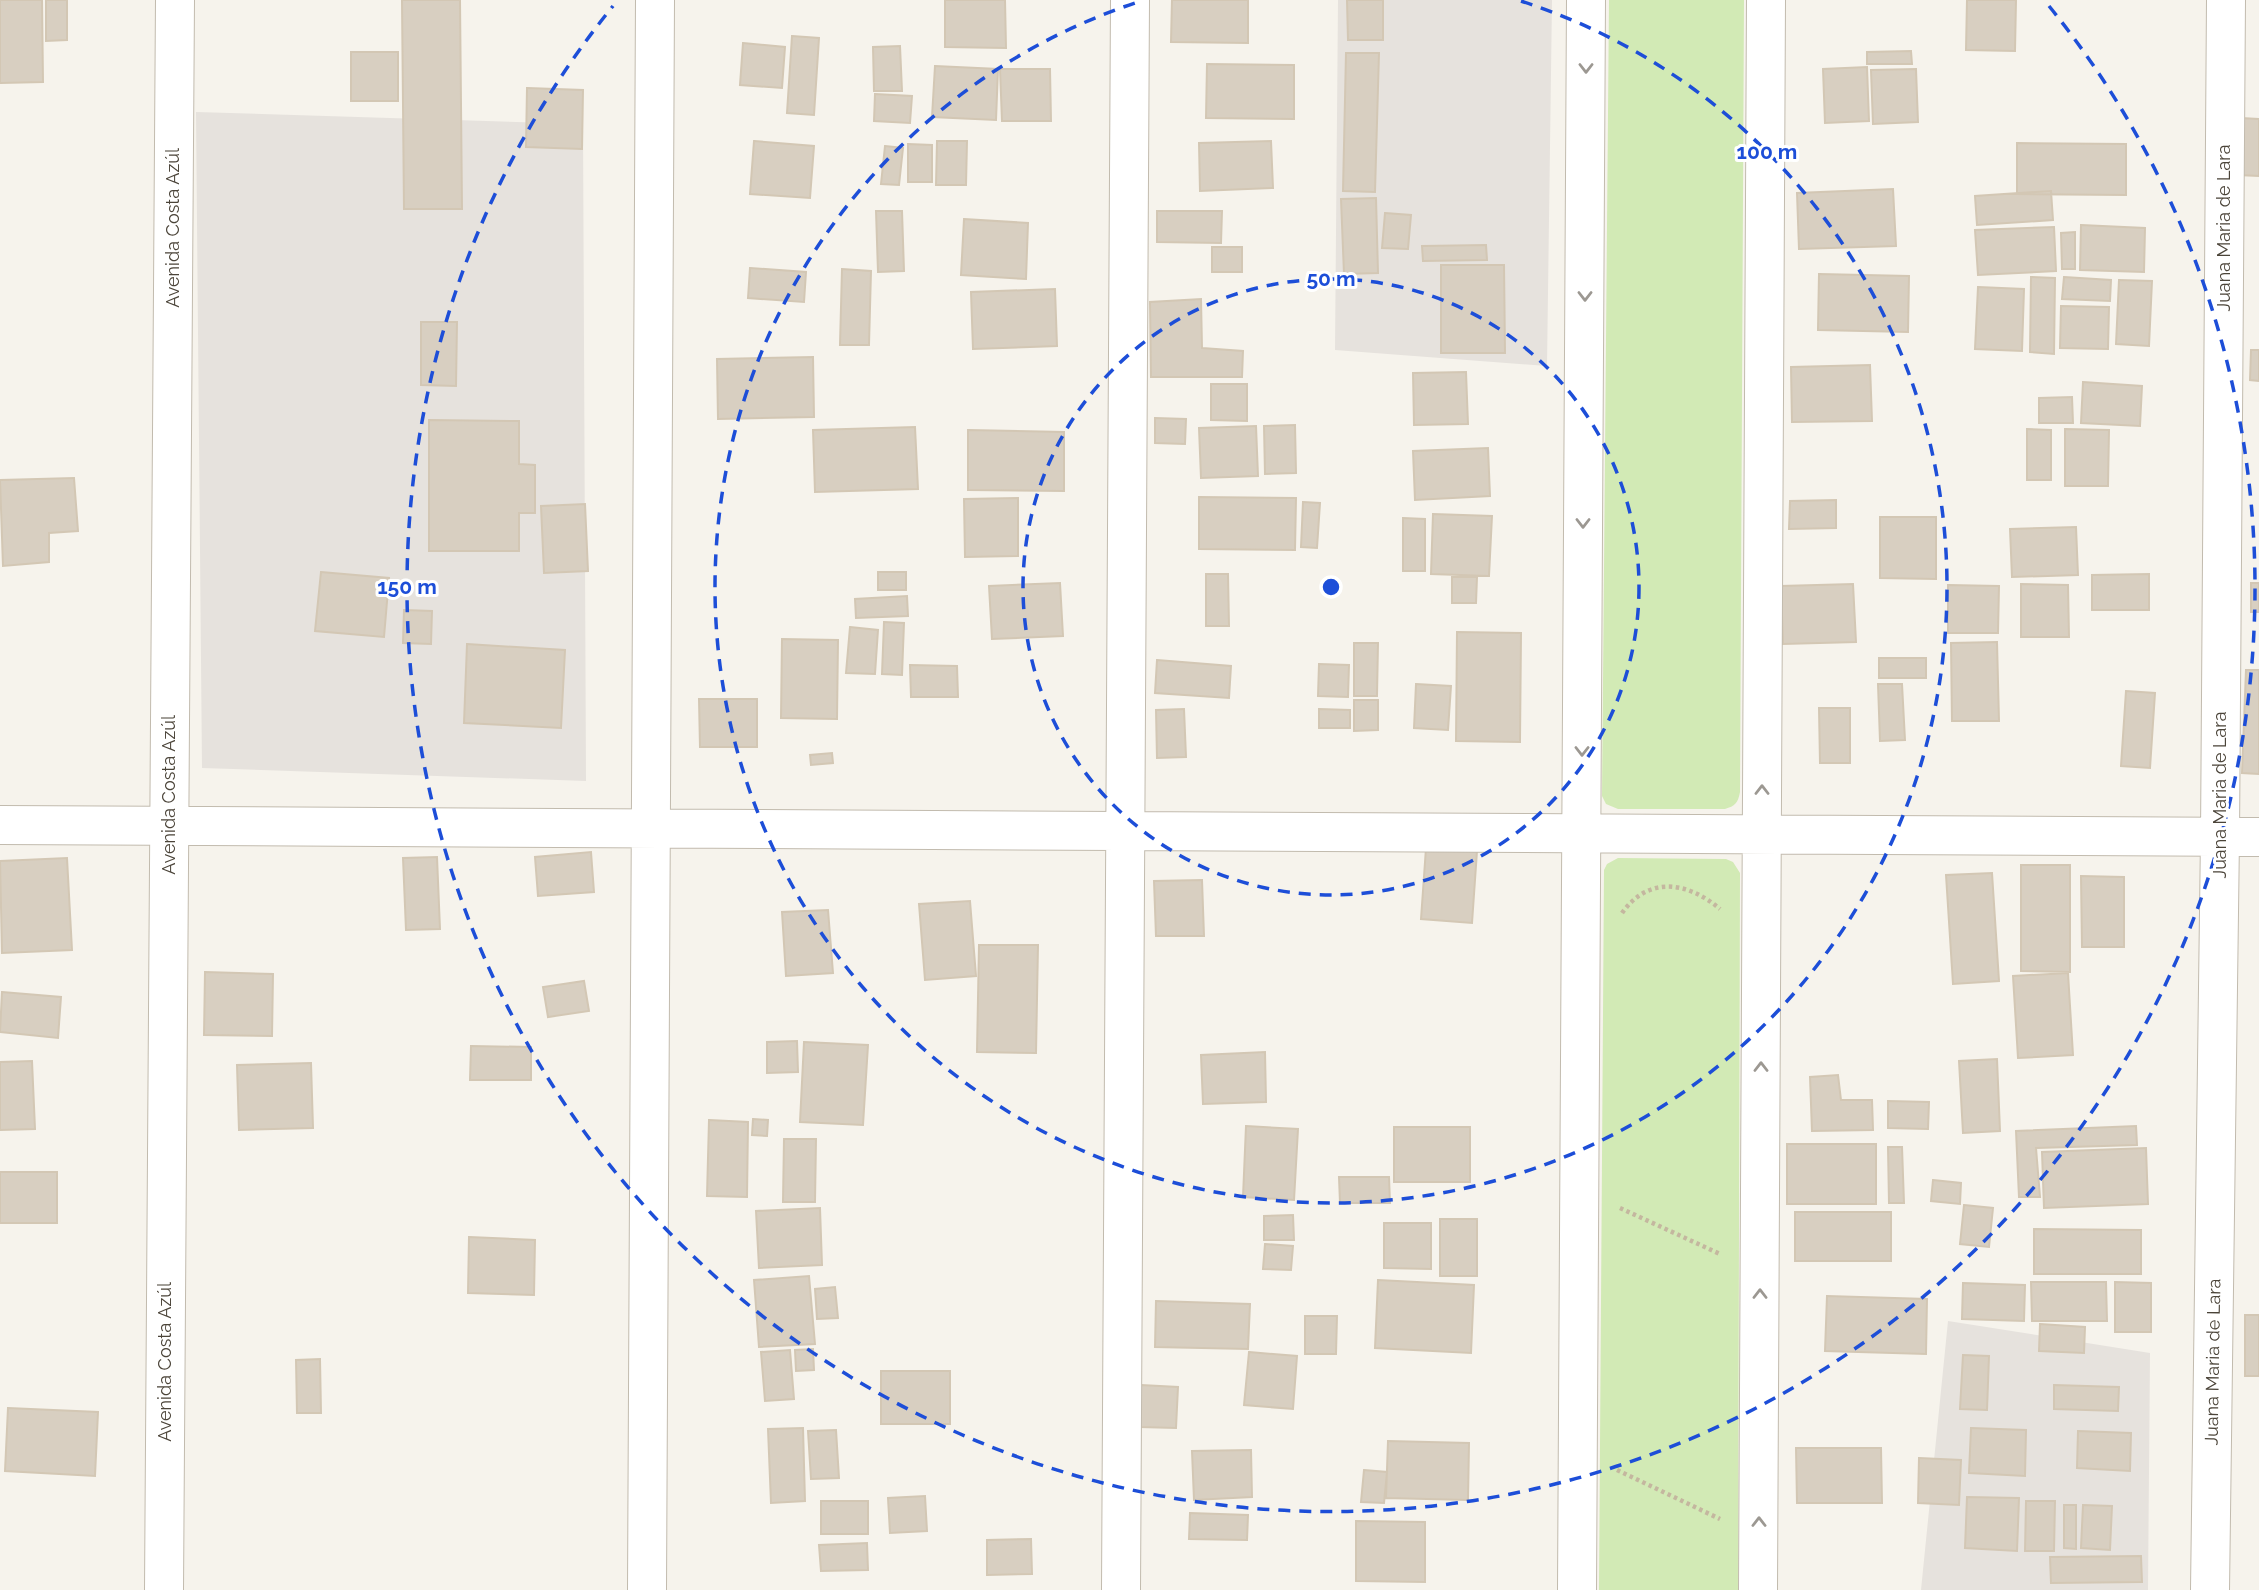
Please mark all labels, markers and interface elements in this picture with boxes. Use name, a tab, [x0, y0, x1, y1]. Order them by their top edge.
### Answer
one-way arrow	[1578, 63, 1594, 74]
text: 100 m	[1737, 139, 1797, 164]
street label: Juana Maria de Lara	[2213, 145, 2234, 311]
street label: Avenida Costa Azúl	[162, 148, 183, 308]
text: 50 m	[1306, 266, 1356, 291]
one-way arrow	[1577, 290, 1592, 301]
one-way arrow	[1575, 518, 1591, 529]
text: 150 m	[377, 574, 437, 599]
centre of rings	[1319, 575, 1343, 599]
street label: Juana Maria de Lara	[2209, 712, 2230, 878]
street label: Avenida Costa Azúl	[158, 715, 179, 875]
one-way arrow	[1574, 746, 1590, 756]
one-way arrow	[1754, 785, 1770, 795]
one-way arrow	[1753, 1061, 1769, 1072]
street label: Juana Maria de Lara	[2201, 1278, 2224, 1446]
street label: Avenida Costa Azúl	[154, 1282, 175, 1442]
one-way arrow	[1752, 1289, 1768, 1299]
one-way arrow	[1751, 1516, 1767, 1527]

